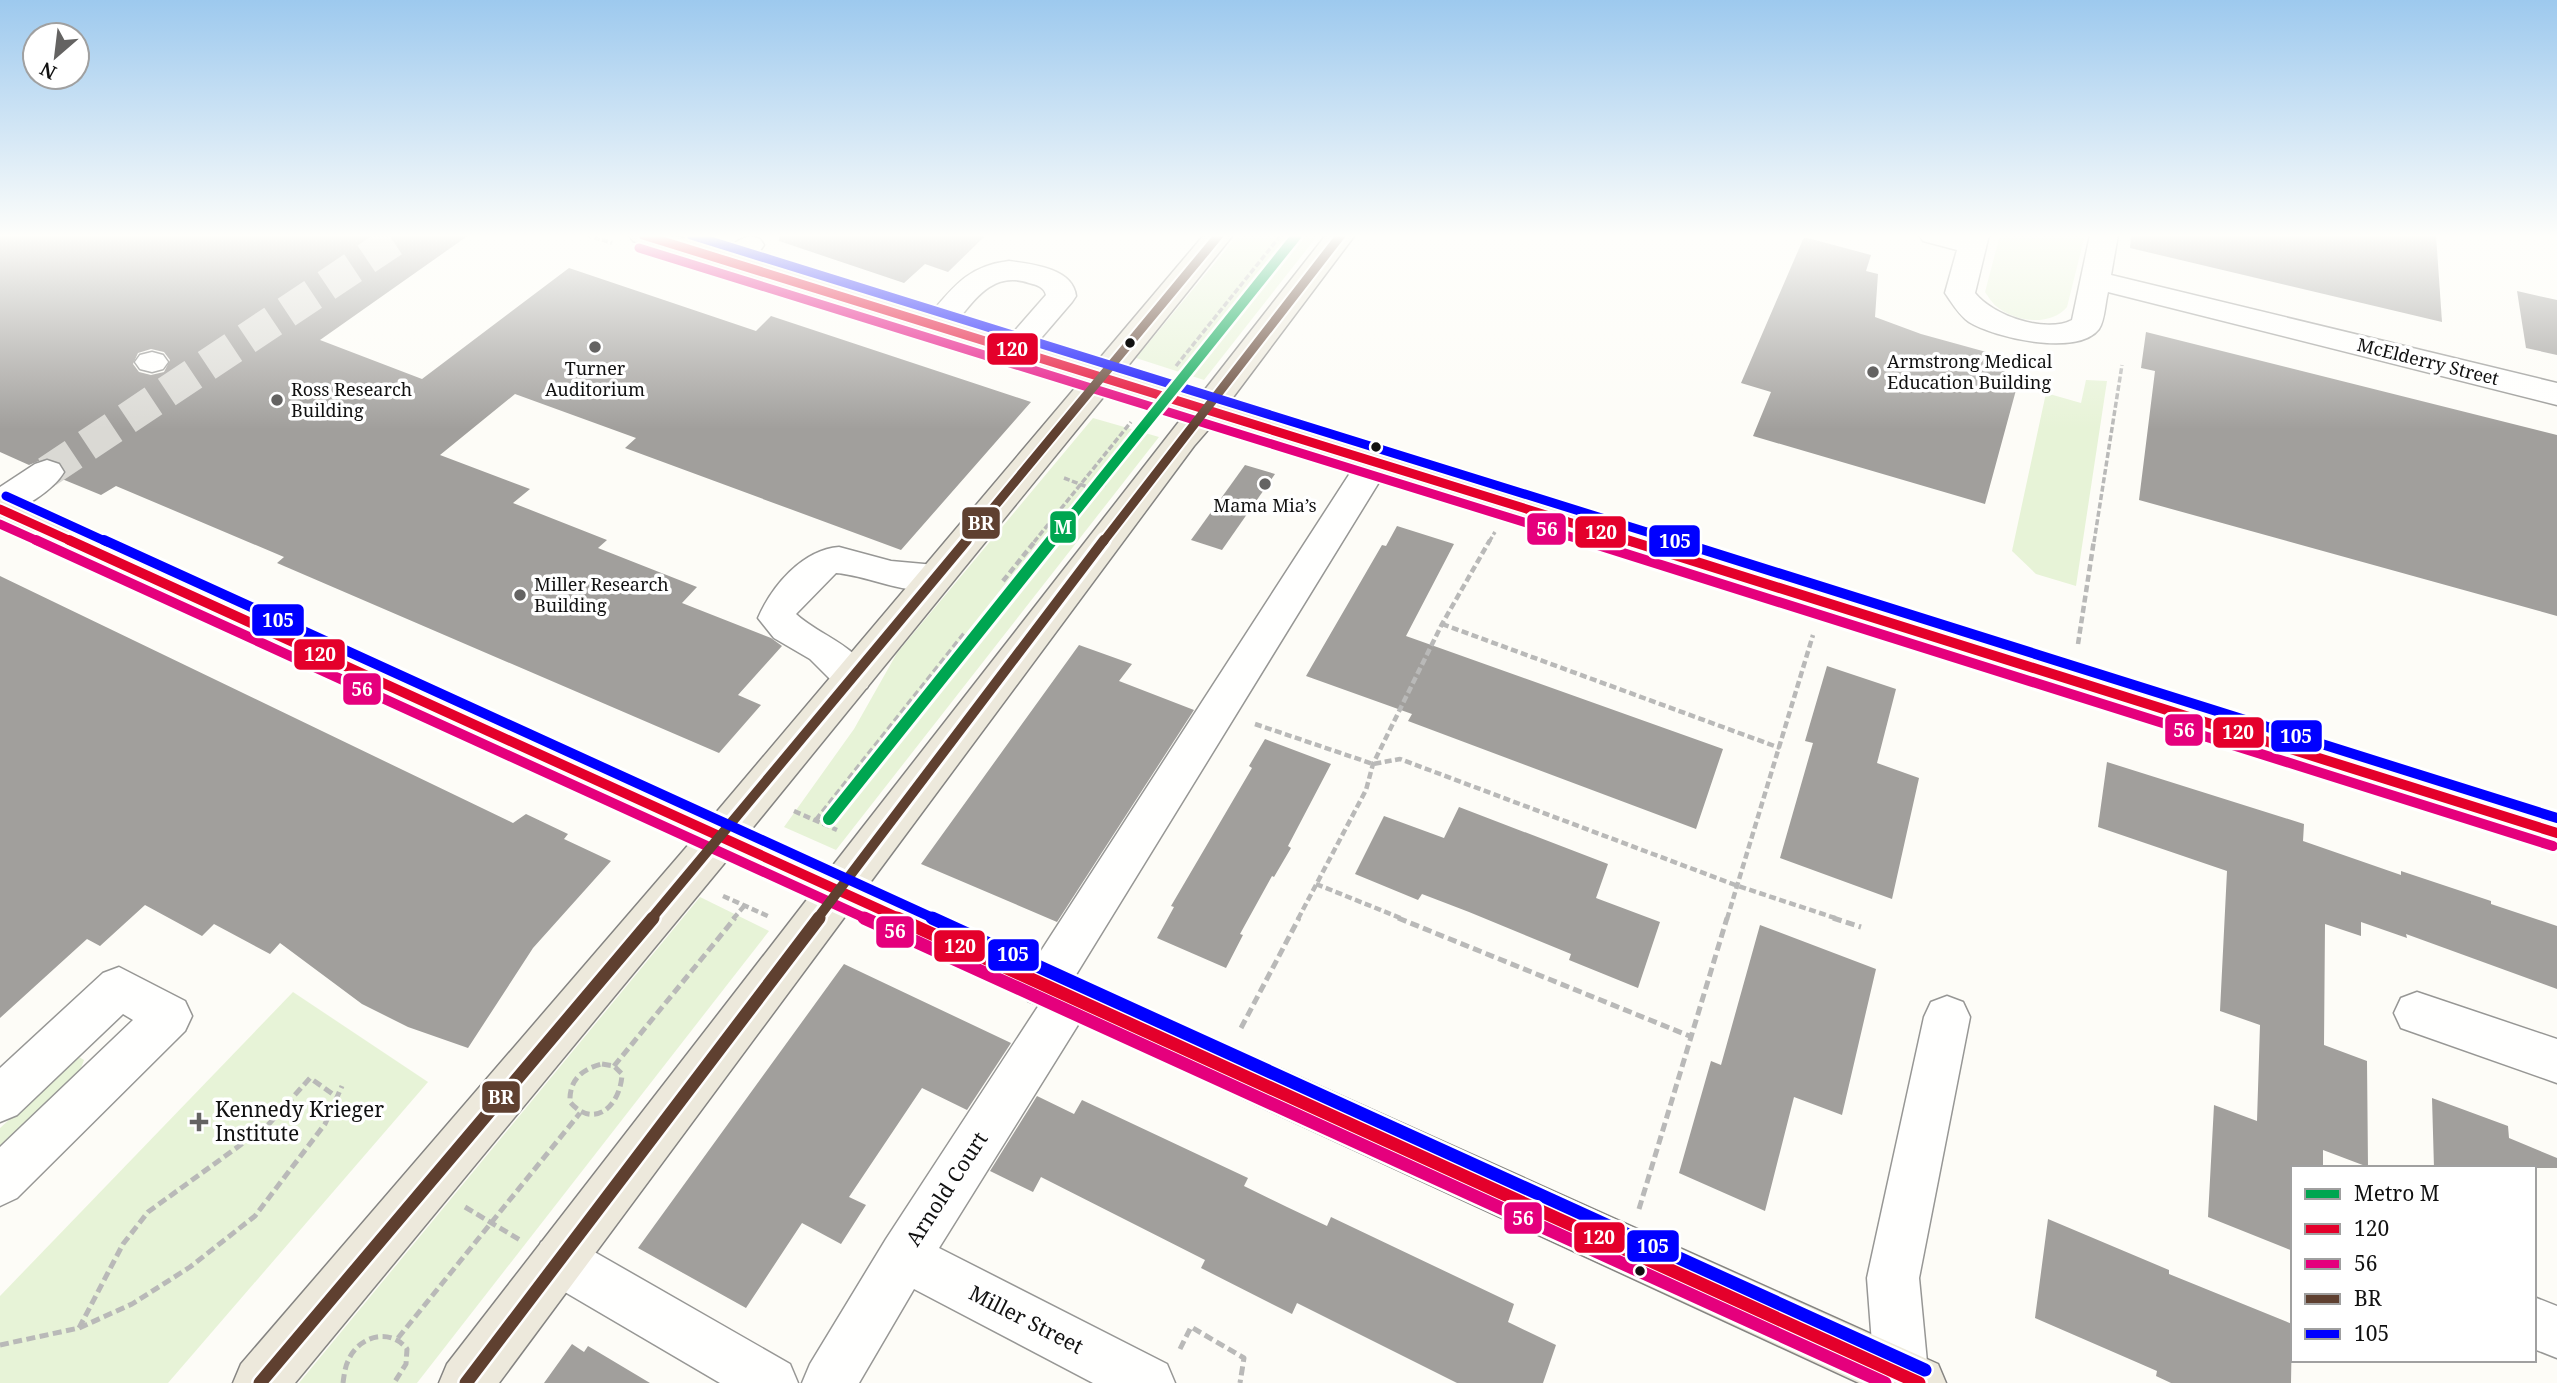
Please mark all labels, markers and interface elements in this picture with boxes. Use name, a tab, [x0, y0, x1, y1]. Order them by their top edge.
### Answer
north arrow	[21, 21, 91, 91]
text: N	[35, 56, 61, 86]
line badge: 120	[986, 332, 1039, 366]
street label: McElderry Street	[2355, 332, 2502, 390]
text: 120	[996, 336, 1028, 362]
unlabelled marker	[1123, 336, 1137, 350]
marker: Turner Auditorium	[587, 339, 603, 355]
place label: Armstrong Medical Education Building	[1887, 349, 2053, 394]
place label: Turner Auditorium	[545, 356, 645, 401]
marker: Armstrong Medical Education Building	[1865, 364, 1881, 380]
place label: Ross Research Building	[291, 377, 412, 422]
marker: Ross Research Building	[269, 392, 285, 408]
unlabelled marker	[1369, 440, 1383, 454]
marker: Mama Mia’s	[1257, 476, 1273, 492]
place label: Mama Mia’s	[1213, 493, 1317, 517]
line badge: BR	[961, 506, 1001, 540]
text: BR	[968, 510, 995, 536]
line badge: M	[1049, 510, 1077, 544]
line badge: 56	[1526, 512, 1567, 546]
text: M	[1054, 514, 1072, 540]
line badge: 120	[1574, 515, 1627, 549]
text: 56	[1536, 516, 1558, 542]
text: 120	[1585, 519, 1617, 545]
line badge: 105	[1648, 524, 1701, 558]
text: 105	[1659, 528, 1691, 554]
place label: Miller Research Building	[534, 572, 669, 617]
marker: Miller Research Building	[512, 587, 528, 603]
line badge: 105	[251, 603, 305, 637]
text: 105	[262, 607, 294, 633]
line badge: 120	[293, 638, 346, 671]
text: 120	[304, 641, 336, 667]
line badge: 56	[342, 672, 382, 706]
text: 56	[351, 676, 373, 702]
line badge: 56	[2164, 713, 2204, 747]
line badge: 120	[2212, 716, 2265, 749]
text: 56	[2173, 717, 2195, 743]
text: 120	[2222, 719, 2254, 745]
line badge: 105	[2270, 719, 2323, 753]
text: 105	[2280, 723, 2312, 749]
line badge: 56	[875, 915, 915, 949]
text: 56	[884, 918, 906, 944]
line badge: 120	[933, 929, 986, 963]
text: 120	[944, 933, 976, 959]
line badge: 105	[987, 938, 1040, 972]
text: 105	[997, 941, 1029, 967]
line badge: BR	[481, 1080, 521, 1114]
text: BR	[488, 1084, 515, 1110]
place label: Kennedy Krieger Institute	[215, 1095, 384, 1147]
marker: Kennedy Krieger Institute	[189, 1112, 209, 1132]
street label: Arnold Court	[899, 1126, 994, 1251]
legend	[2291, 1166, 2536, 1362]
text: Metro M	[2354, 1179, 2440, 1207]
line badge: 56	[1503, 1201, 1543, 1235]
text: 56	[1512, 1205, 1534, 1231]
text: 120	[2354, 1214, 2389, 1242]
line badge: 120	[1573, 1221, 1626, 1254]
text: 120	[1583, 1224, 1615, 1250]
line badge: 105	[1626, 1229, 1680, 1263]
text: 105	[1637, 1233, 1669, 1259]
text: 56	[2354, 1249, 2377, 1277]
unlabelled marker	[1633, 1264, 1647, 1278]
street label: Miller Street	[965, 1278, 1088, 1360]
text: BR	[2354, 1284, 2382, 1312]
text: 105	[2354, 1319, 2389, 1347]

